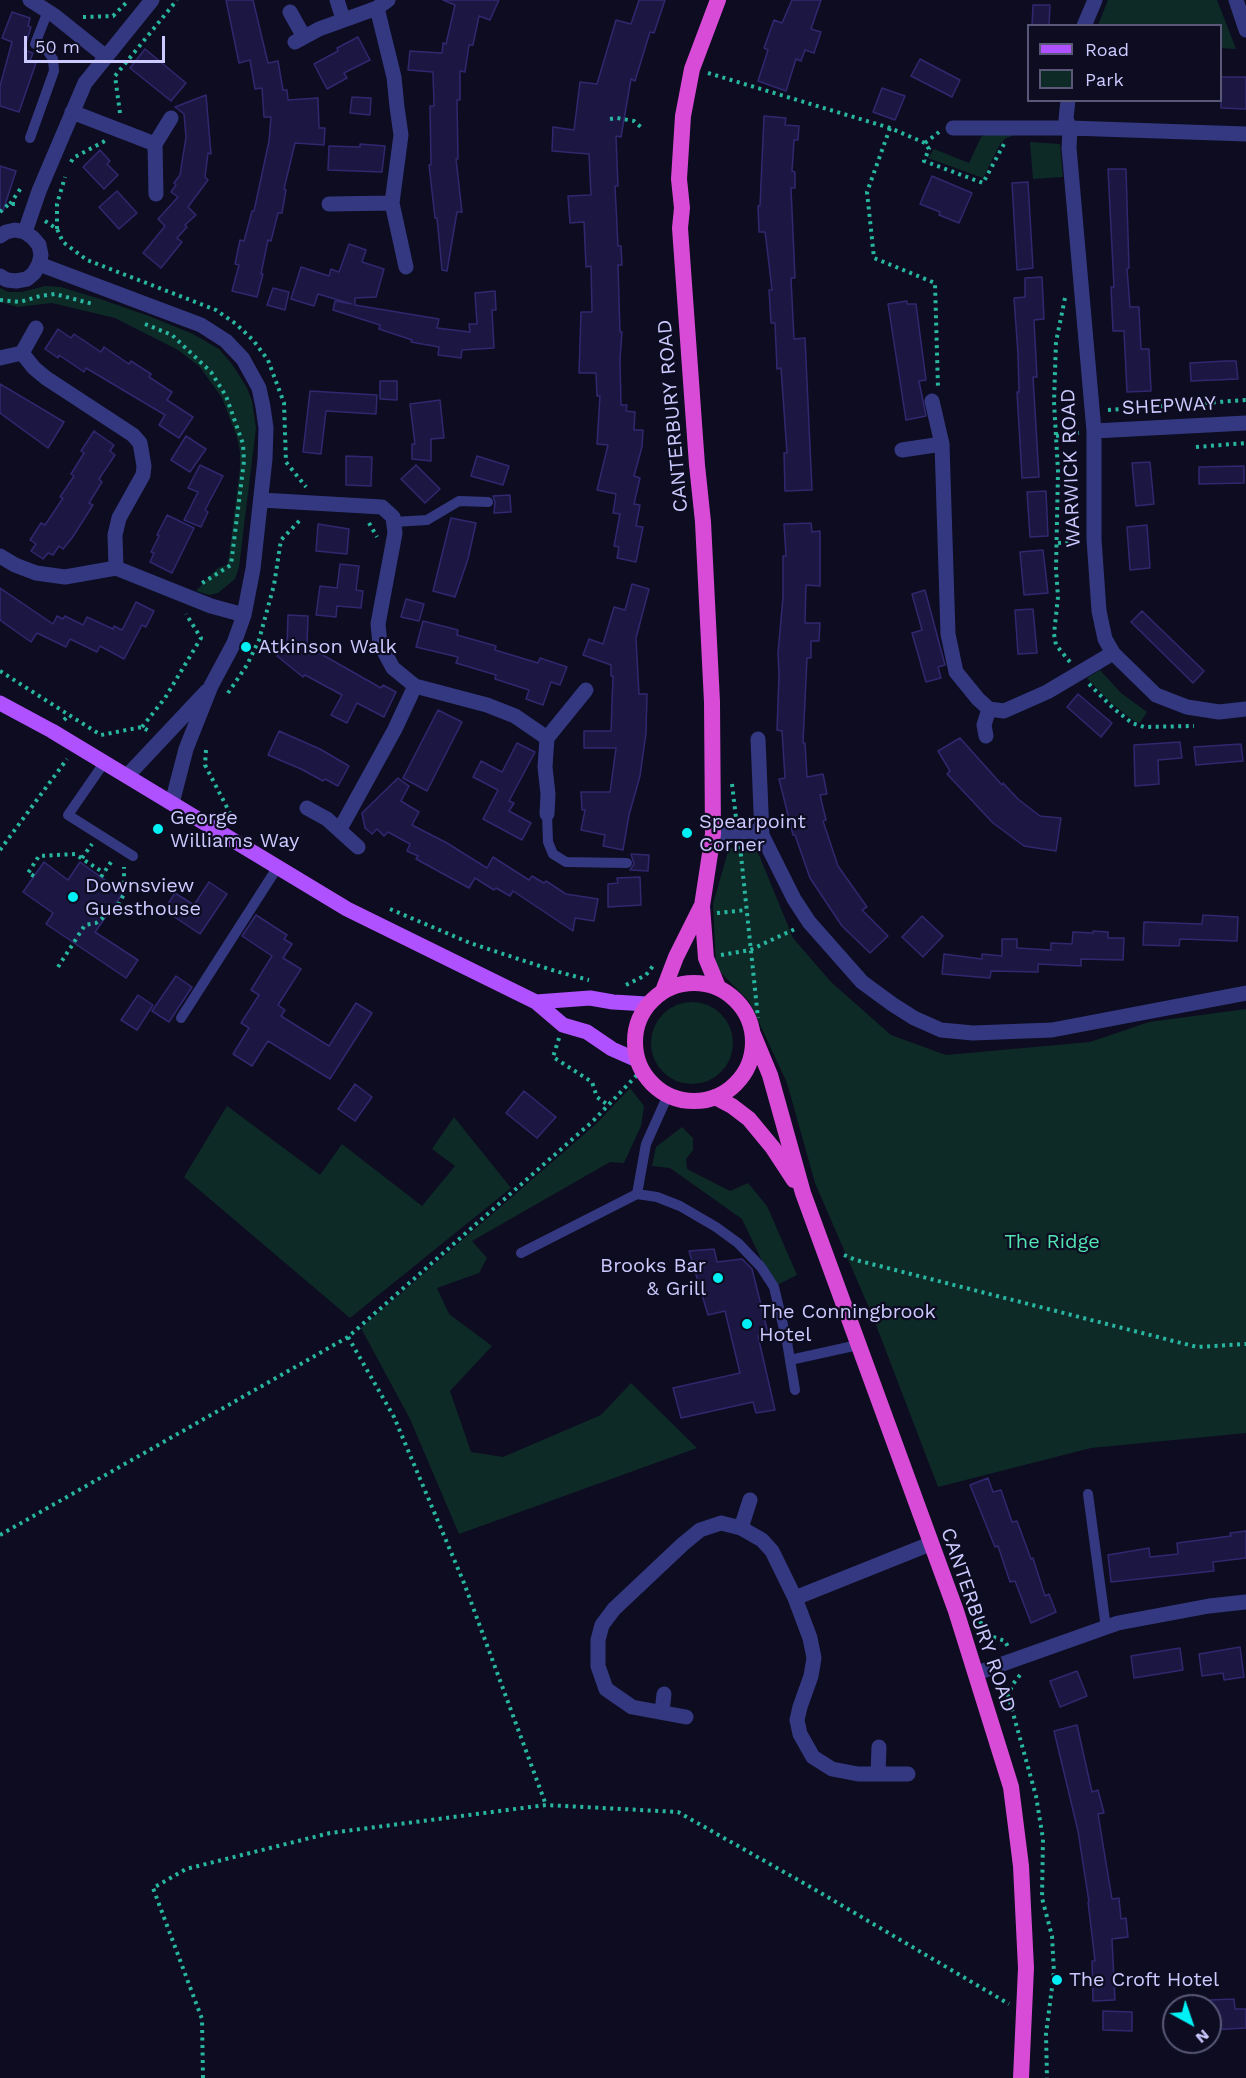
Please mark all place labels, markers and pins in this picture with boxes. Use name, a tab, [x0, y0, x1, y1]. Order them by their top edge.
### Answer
place label: Atkinson Walk	[258, 635, 397, 659]
marker: Atkinson Walk	[239, 640, 253, 654]
place label: George Williams Way	[170, 806, 299, 853]
place label: Spearpoint Corner	[699, 810, 806, 857]
marker: George Williams Way	[151, 822, 165, 836]
marker: Spearpoint Corner	[680, 826, 694, 840]
place label: Downsview Guesthouse	[85, 874, 201, 921]
marker: Downsview Guesthouse	[66, 890, 80, 904]
place label: Brooks Bar & Grill	[600, 1254, 706, 1301]
marker: Brooks Bar & Grill	[711, 1271, 725, 1285]
place label: The Conningbrook Hotel	[759, 1300, 936, 1347]
marker: The Conningbrook Hotel	[740, 1317, 754, 1331]
place label: The Croft Hotel	[1069, 1968, 1219, 1992]
marker: The Croft Hotel	[1050, 1973, 1064, 1987]

